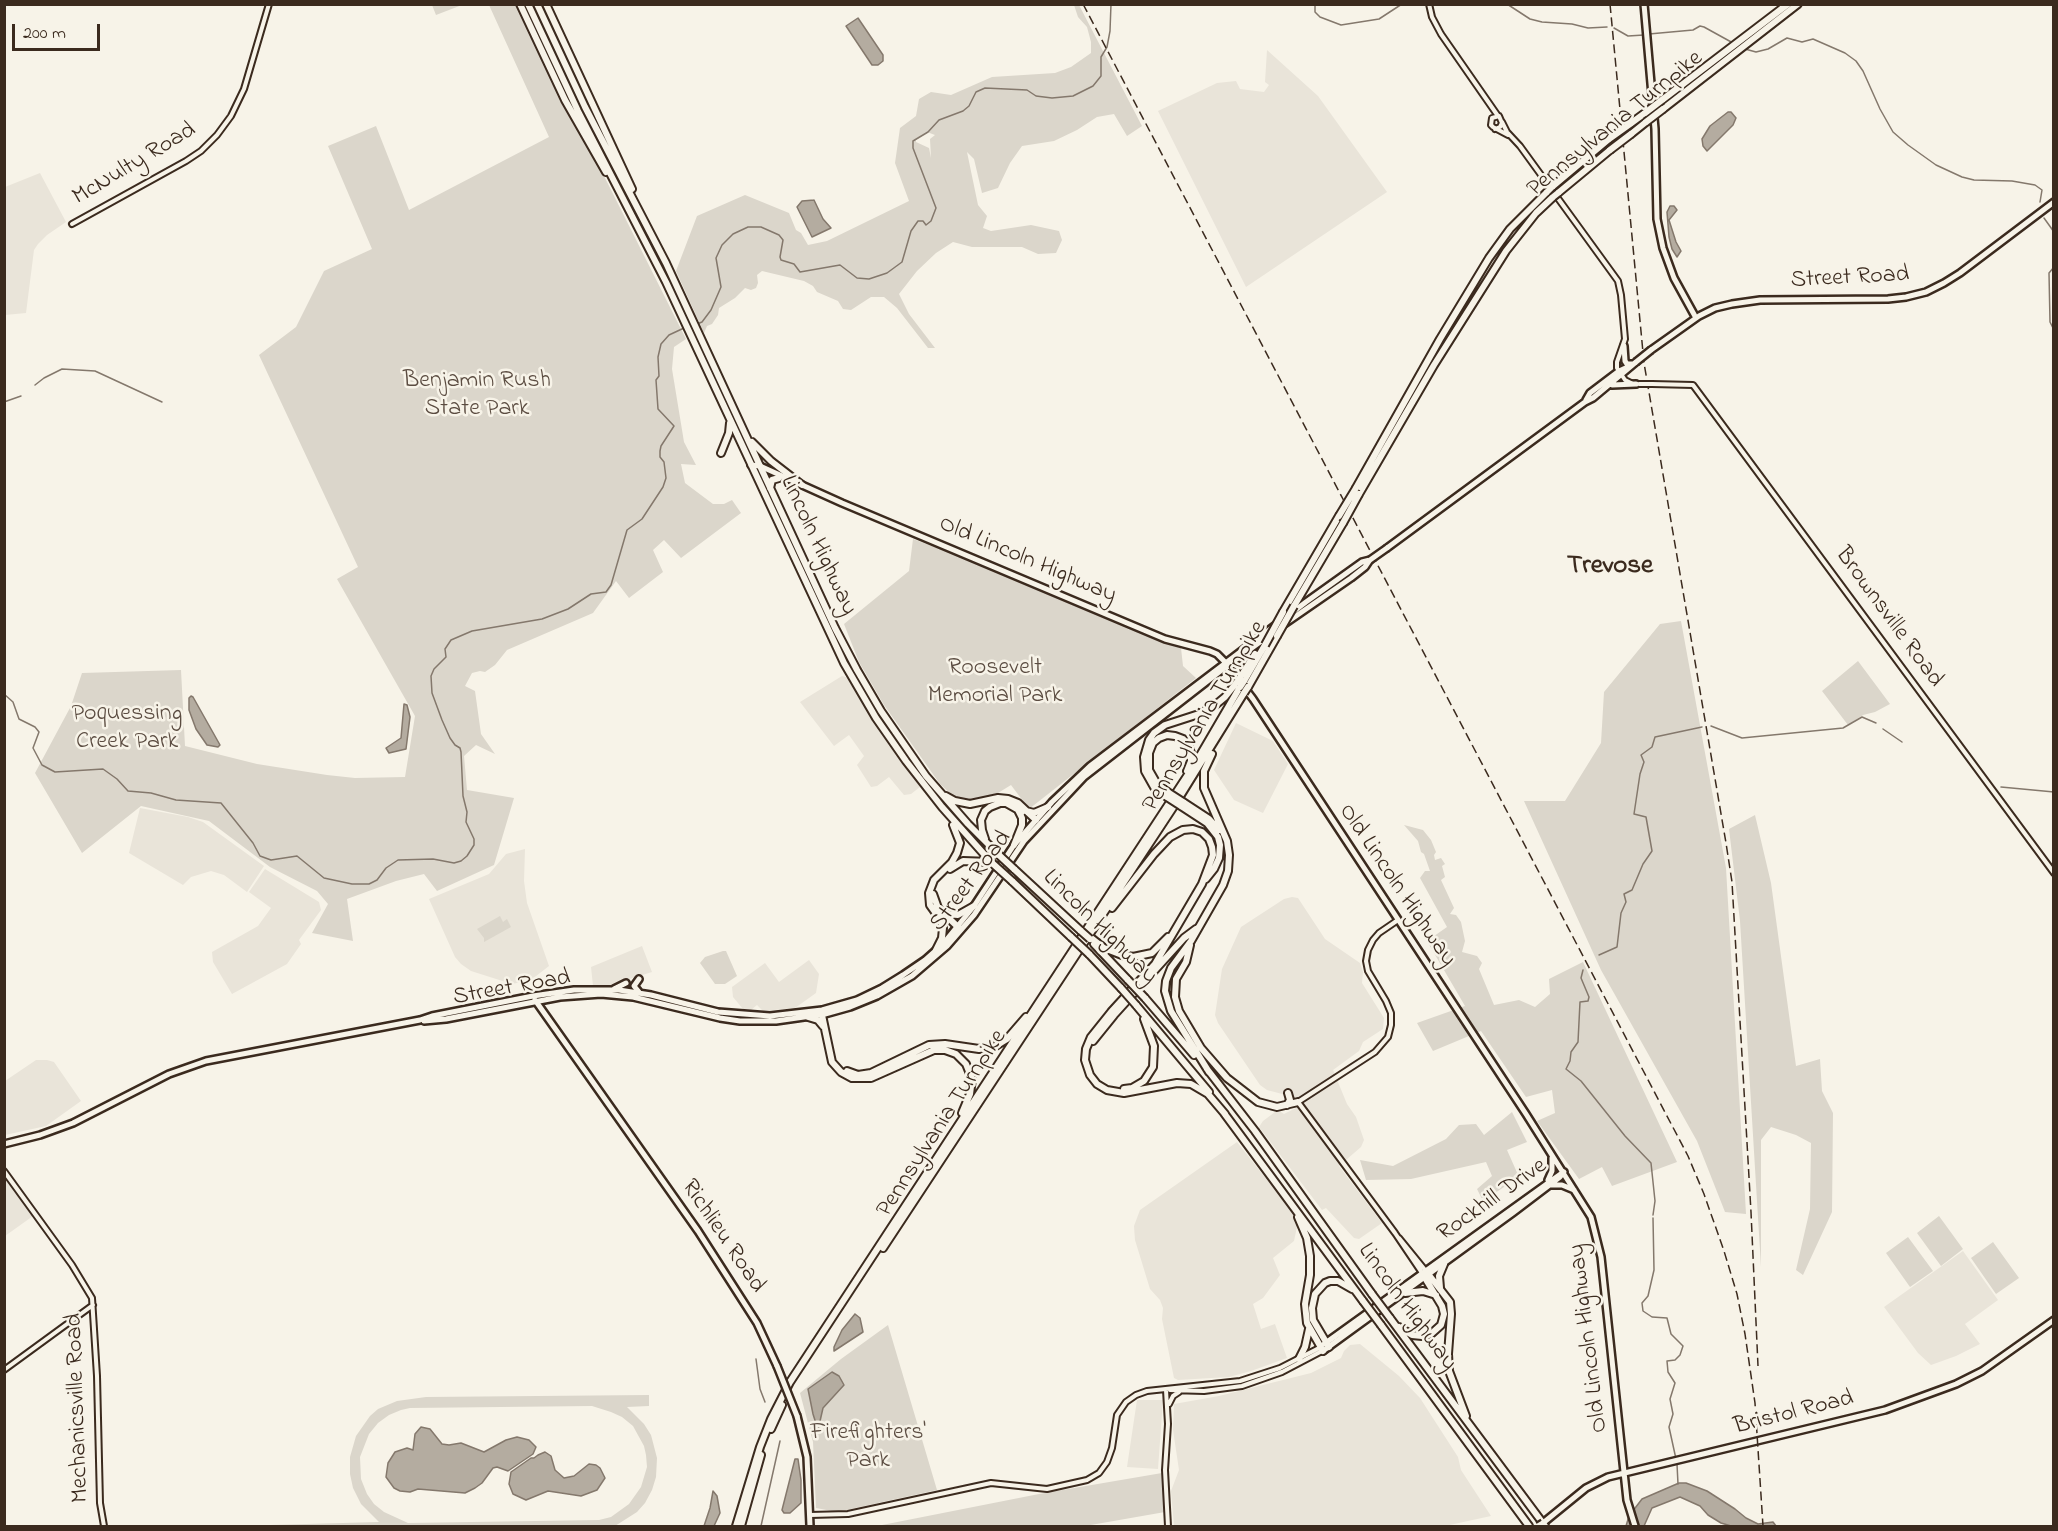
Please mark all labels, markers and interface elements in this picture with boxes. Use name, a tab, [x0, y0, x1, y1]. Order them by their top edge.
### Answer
scale bar	[15, 12, 104, 50]
text: 200 m	[23, 21, 66, 47]
street label: Pennsylvania Turnpike	[1522, 45, 1710, 205]
street label: McNulty Road	[68, 117, 202, 213]
street label: Street Road	[1790, 262, 1910, 296]
park label: Benjamin Rush State Park	[403, 368, 551, 424]
street label: Lincoln Highway	[772, 472, 862, 620]
street label: Old Lincoln Highway	[934, 511, 1120, 611]
street label: Brownsville Road	[1827, 542, 1949, 694]
district label: Trevose	[1567, 552, 1653, 584]
street label: Pennsylvania Turnpike	[1138, 616, 1274, 818]
park label: Roosevelt Memorial Park	[928, 655, 1062, 711]
park label: Poquessing Creek Park	[72, 701, 182, 757]
street label: Old Lincoln Highway	[1331, 799, 1461, 973]
street label: Street Road	[925, 826, 1019, 938]
street label: Lincoln Highway	[1035, 864, 1163, 992]
street label: Street Road	[451, 965, 573, 1013]
street label: Pennsylvania Turnpike	[872, 1025, 1014, 1223]
street label: Rockhill Drive	[1433, 1153, 1553, 1249]
street label: Richlieu Road	[674, 1175, 770, 1299]
street label: Lincoln Highway	[1350, 1239, 1462, 1377]
street label: Old Lincoln Highway	[1564, 1242, 1616, 1434]
street label: Mechanicsville Road	[61, 1313, 97, 1503]
street label: Bristol Road	[1731, 1385, 1857, 1443]
park label: Firefighters' Park	[810, 1420, 926, 1476]

